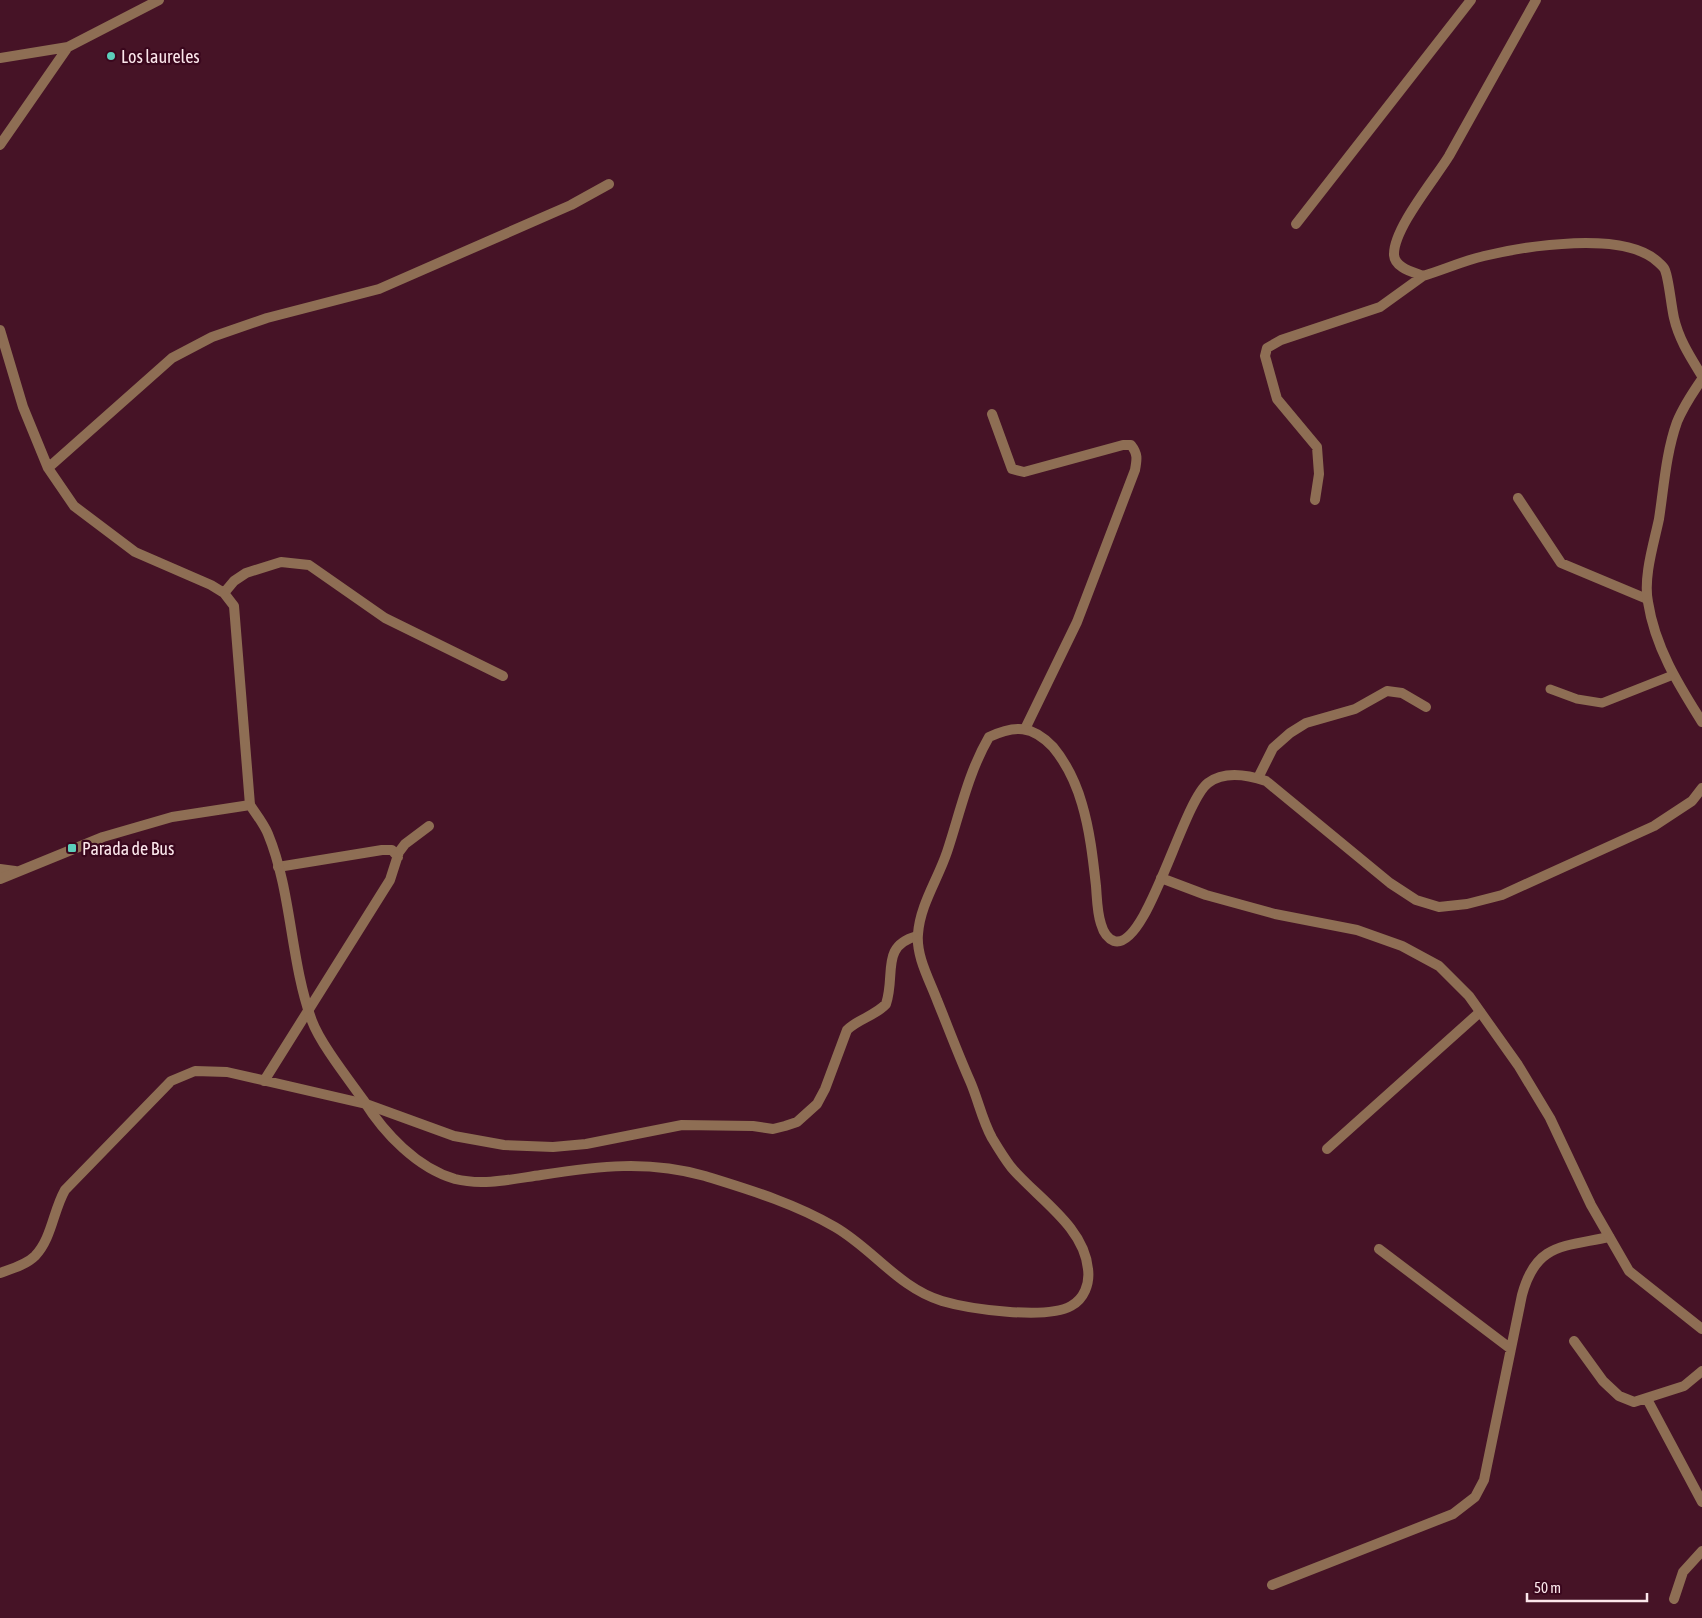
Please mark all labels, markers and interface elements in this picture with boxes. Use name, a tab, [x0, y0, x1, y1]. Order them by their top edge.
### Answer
place label: Los laureles	[121, 46, 200, 67]
marker: Los laureles	[105, 50, 117, 62]
place label: Parada de Bus	[82, 838, 174, 859]
marker: Parada de Bus	[66, 842, 78, 854]
scale bar	[1527, 1570, 1647, 1602]
text: 50 m	[1534, 1579, 1561, 1596]

